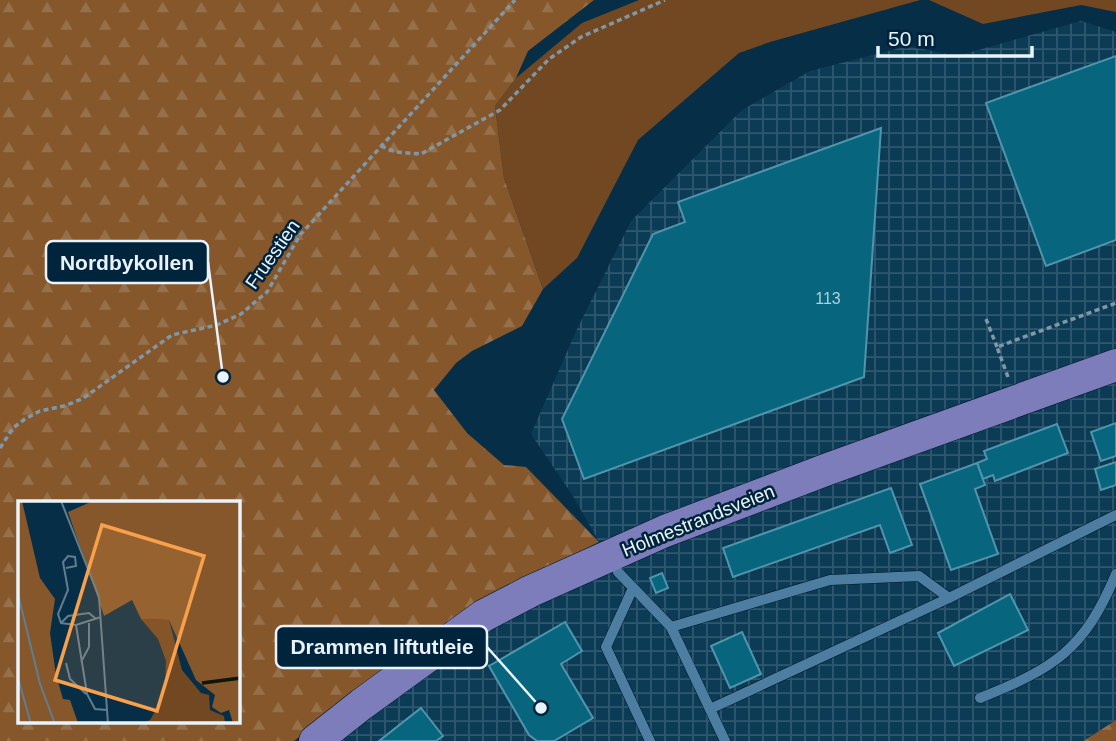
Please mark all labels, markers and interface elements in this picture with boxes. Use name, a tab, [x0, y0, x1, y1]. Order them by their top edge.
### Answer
scale bar	[878, 14, 1032, 58]
text: 50 m	[888, 27, 935, 50]
street label: Fruestien	[241, 216, 304, 293]
callout: Nordbykollen	[46, 241, 208, 283]
text: Nordbykollen	[60, 251, 194, 274]
house number: 113	[815, 290, 841, 307]
street label: Holmestrandsveien	[619, 480, 778, 561]
inset map	[18, 501, 240, 724]
callout: Drammen liftutleie	[276, 626, 487, 668]
text: Drammen liftutleie	[290, 635, 474, 658]

